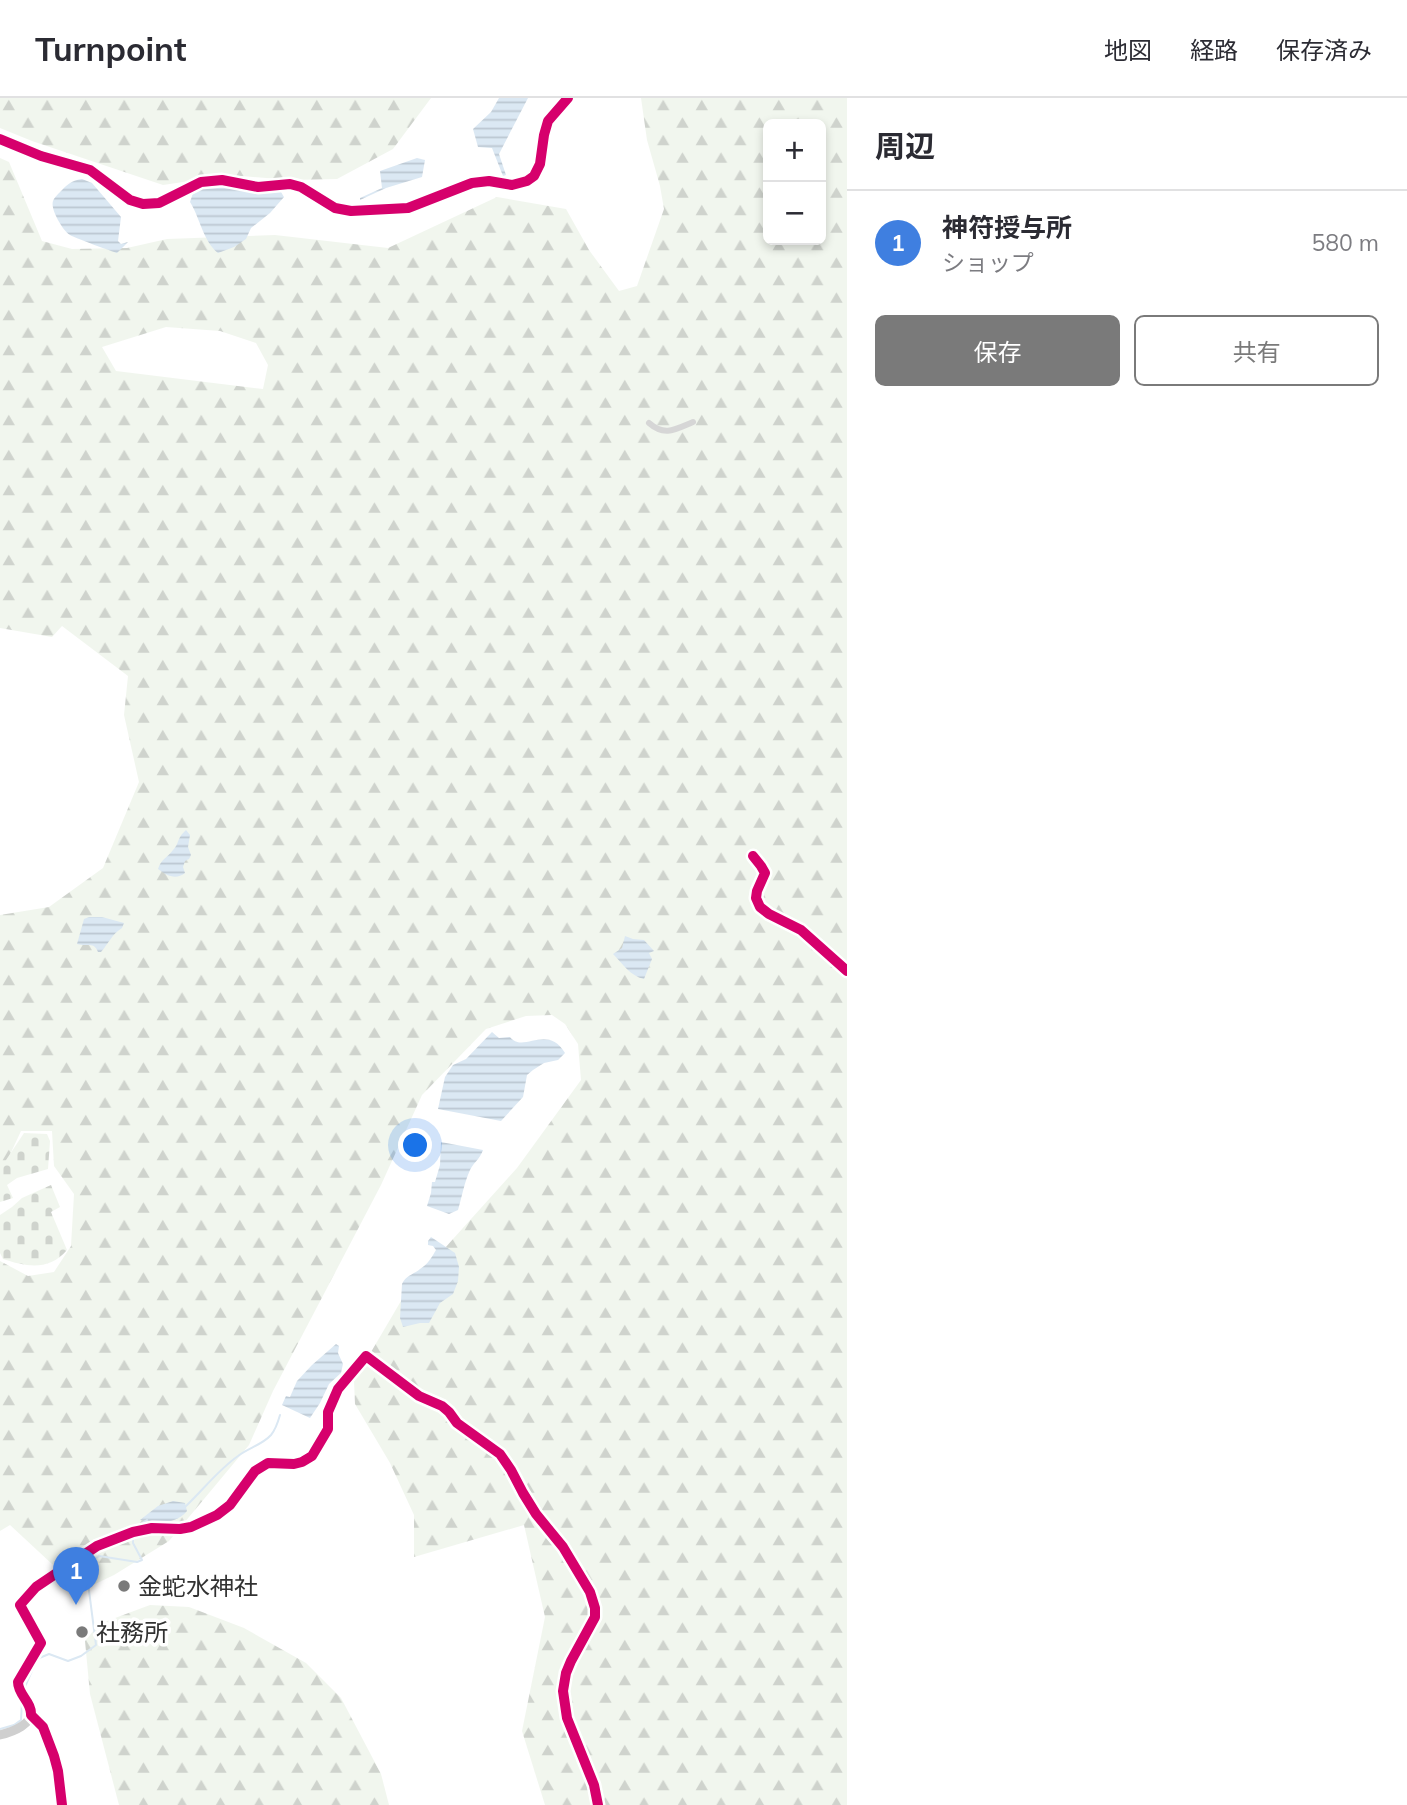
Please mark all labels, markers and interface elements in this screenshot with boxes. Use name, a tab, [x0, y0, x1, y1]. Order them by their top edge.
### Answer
text: Turnpoint	[35, 28, 187, 69]
text: 地図	[1104, 35, 1152, 65]
text: 経路	[1190, 35, 1238, 65]
text: 保存済み	[1276, 35, 1372, 65]
map controls	[763, 119, 826, 245]
button: +	[763, 119, 826, 182]
text: 周辺	[875, 127, 935, 165]
button: −	[763, 182, 826, 245]
text: 神符授与所	[942, 211, 1072, 244]
text: 1	[891, 228, 905, 257]
text: 580 m	[1311, 228, 1379, 257]
text: ショップ	[942, 248, 1034, 277]
button: 保存	[875, 315, 1120, 386]
button: 共有	[1134, 315, 1379, 386]
your location	[398, 1128, 432, 1162]
pin: 1	[53, 1547, 99, 1605]
place label: 金蛇水神社	[138, 1571, 258, 1601]
marker: 金蛇水神社	[116, 1578, 132, 1594]
place label: 社務所	[96, 1617, 168, 1647]
marker: 社務所	[74, 1624, 90, 1640]

